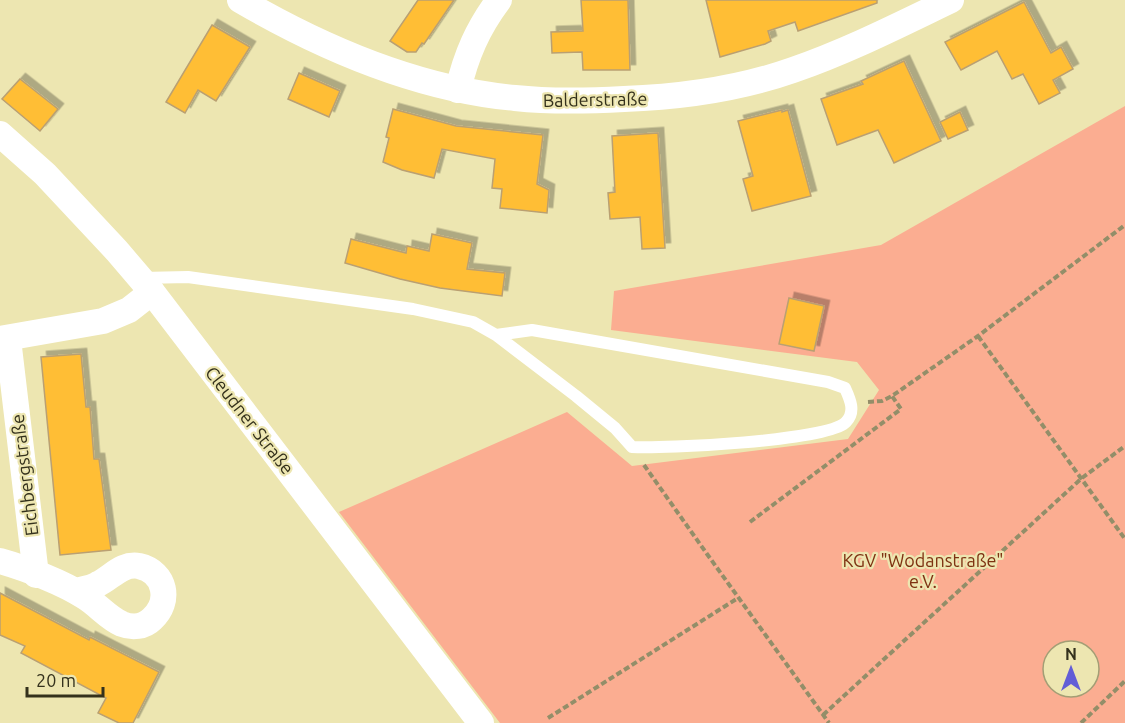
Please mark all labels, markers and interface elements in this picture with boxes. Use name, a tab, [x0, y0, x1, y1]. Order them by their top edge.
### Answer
street label: Balderstraße	[543, 88, 647, 110]
street label: Cleudner Straße	[202, 362, 298, 478]
street label: Eichbergstraße	[7, 413, 41, 537]
park label: KGV "Wodanstraße" e.V.	[843, 550, 1003, 591]
north arrow	[1041, 639, 1101, 699]
text: N	[1065, 645, 1077, 663]
scale bar	[27, 660, 104, 698]
text: 20 m	[36, 670, 76, 690]

